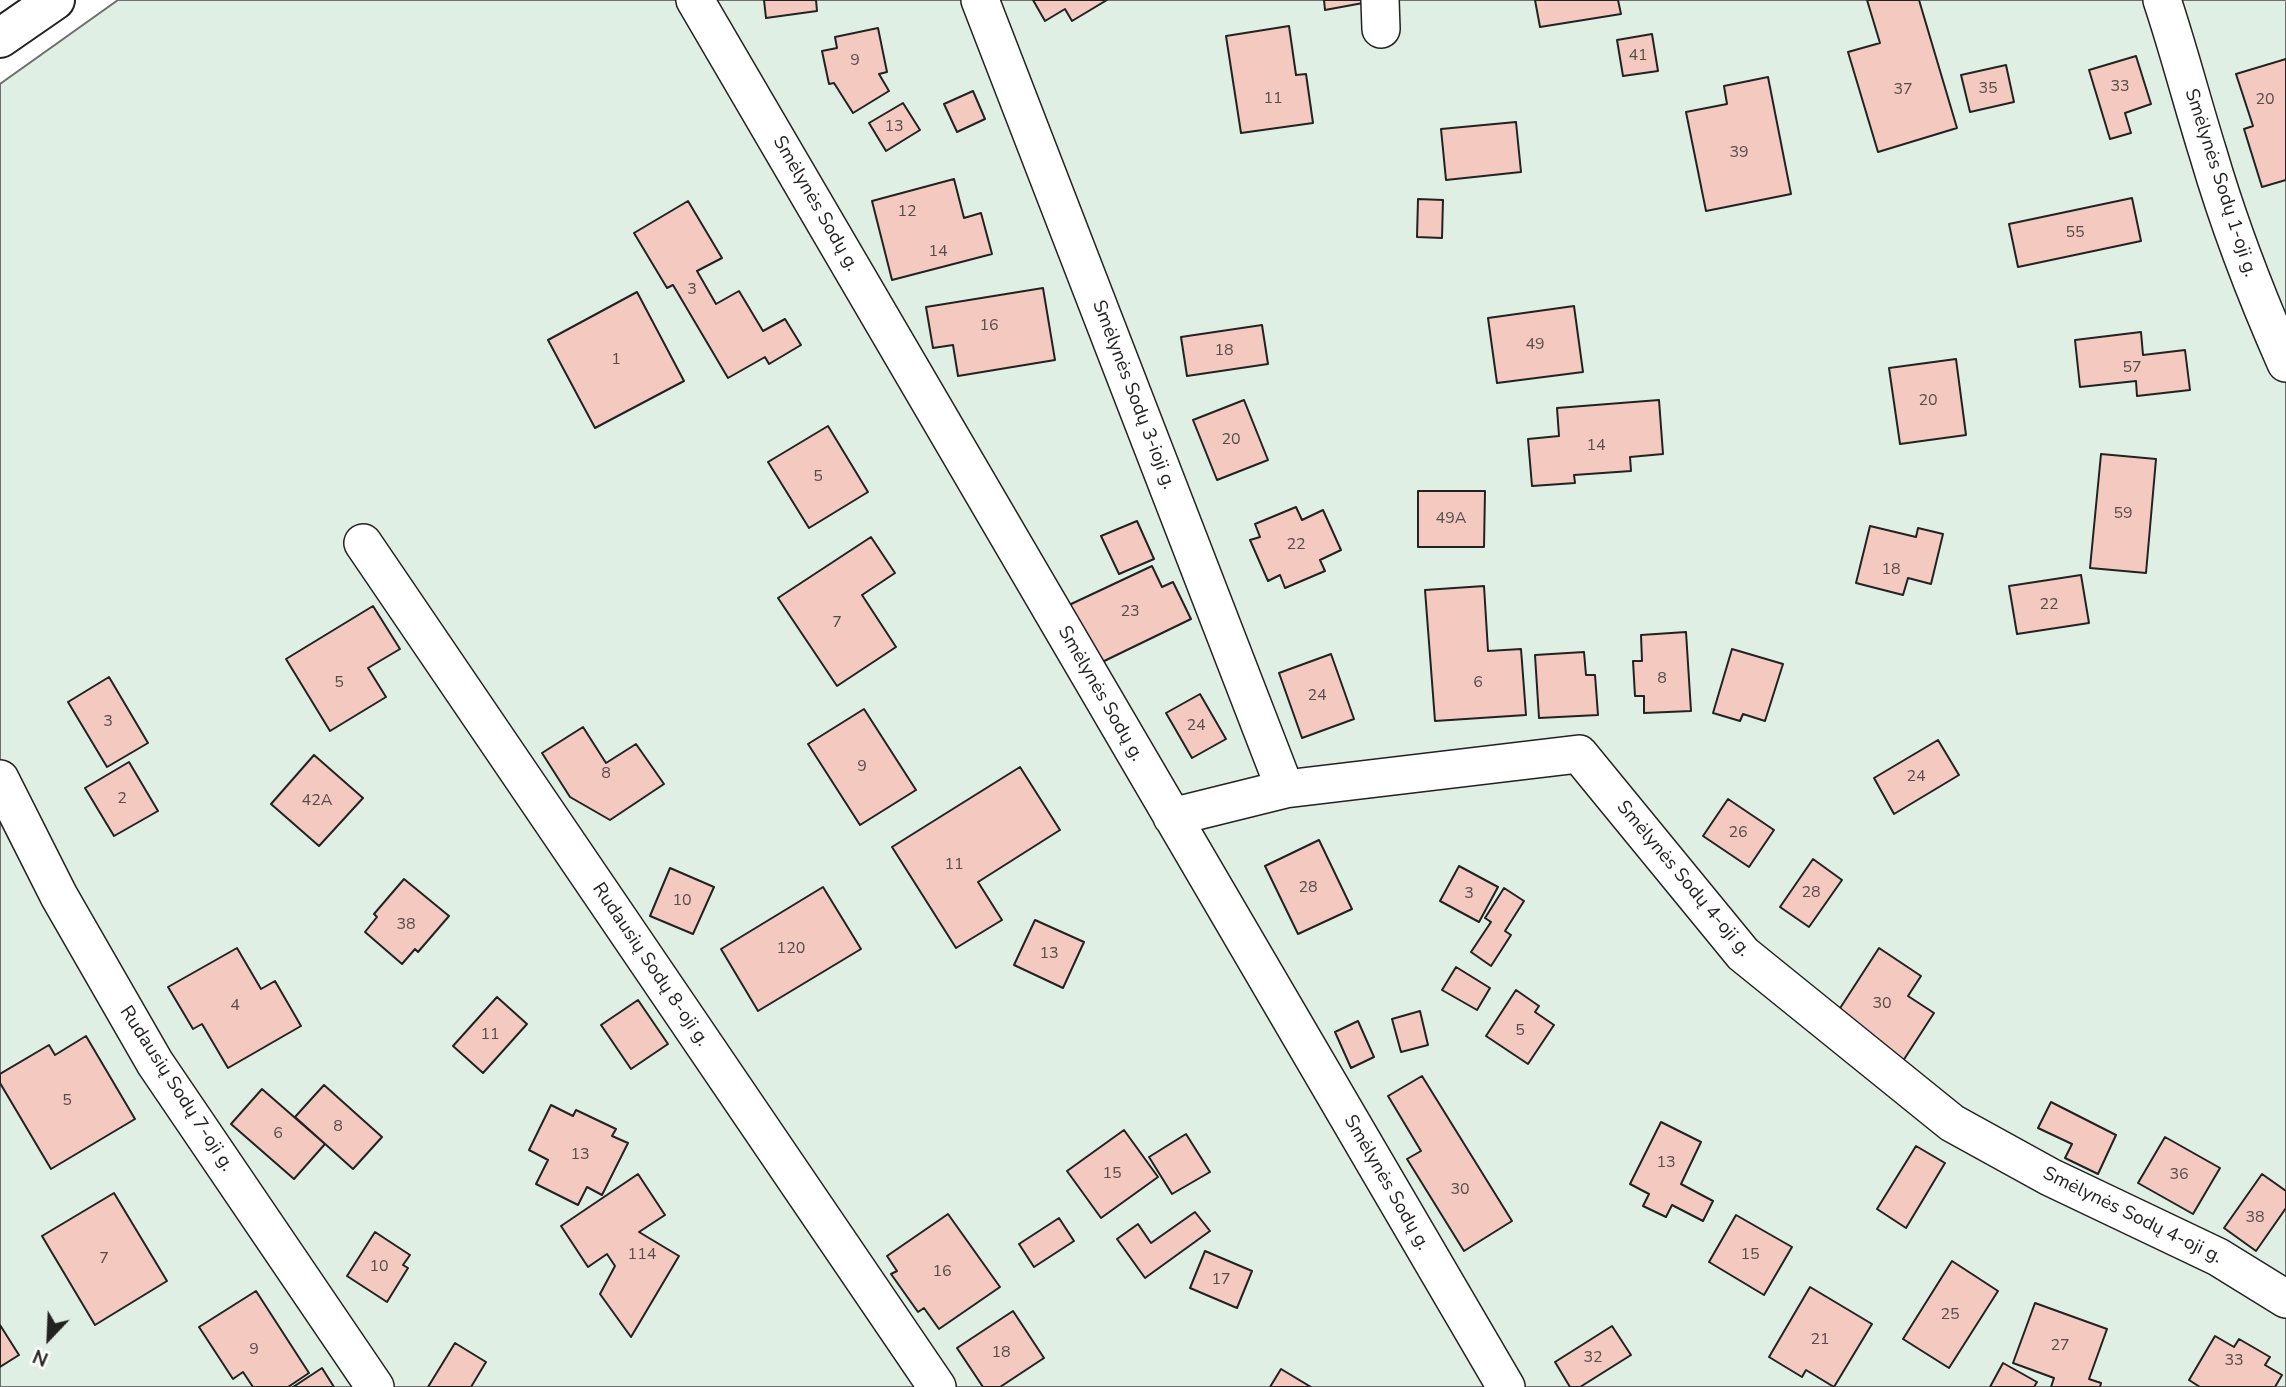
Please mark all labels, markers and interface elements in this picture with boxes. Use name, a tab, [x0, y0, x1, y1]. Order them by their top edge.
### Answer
house number: 41	[1628, 46, 1648, 66]
house number: 9	[850, 51, 860, 71]
house number: 33	[2110, 77, 2130, 97]
house number: 35	[1978, 79, 1998, 99]
house number: 37	[1893, 80, 1913, 100]
street label: Smėlynės Sodų 1-oji g.	[2179, 86, 2261, 280]
house number: 11	[1263, 89, 1283, 109]
house number: 20	[2255, 90, 2275, 110]
house number: 13	[884, 117, 904, 137]
street label: Smėlynės Sodų g.	[767, 132, 863, 276]
house number: 39	[1729, 143, 1749, 163]
house number: 12	[897, 202, 917, 222]
house number: 55	[2065, 223, 2085, 243]
house number: 14	[928, 242, 948, 262]
house number: 3	[687, 280, 697, 300]
street label: Smėlynės Sodų 3-ioji g.	[1086, 297, 1180, 493]
house number: 16	[979, 316, 999, 336]
house number: 49	[1525, 335, 1545, 355]
house number: 18	[1214, 341, 1234, 361]
house number: 1	[611, 350, 621, 370]
house number: 57	[2122, 358, 2142, 378]
house number: 20	[1918, 391, 1938, 411]
house number: 20	[1221, 430, 1241, 450]
house number: 14	[1586, 436, 1606, 456]
house number: 5	[813, 467, 823, 487]
house number: 59	[2113, 504, 2133, 524]
house number: 49A	[1436, 509, 1466, 529]
house number: 22	[1286, 535, 1306, 555]
house number: 18	[1881, 560, 1901, 580]
house number: 22	[2039, 595, 2059, 615]
house number: 23	[1120, 602, 1140, 622]
house number: 7	[832, 613, 842, 633]
street label: Smėlynės Sodų g.	[1052, 622, 1148, 766]
house number: 8	[1657, 669, 1667, 689]
house number: 5	[334, 673, 344, 693]
house number: 6	[1473, 673, 1483, 693]
house number: 24	[1307, 686, 1327, 706]
house number: 3	[103, 712, 113, 732]
house number: 24	[1186, 716, 1206, 736]
house number: 9	[857, 757, 867, 777]
house number: 8	[601, 764, 611, 784]
house number: 24	[1906, 767, 1926, 787]
house number: 2	[117, 789, 127, 809]
house number: 42A	[302, 791, 332, 811]
street label: Smėlynės Sodų 4-oji g.	[1611, 796, 1755, 962]
house number: 26	[1728, 823, 1748, 843]
house number: 11	[944, 855, 964, 875]
house number: 28	[1298, 878, 1318, 898]
street label: Rudausių Sodų 8-oji g.	[587, 879, 713, 1051]
house number: 28	[1801, 883, 1821, 903]
house number: 3	[1464, 884, 1474, 904]
house number: 10	[672, 891, 692, 911]
house number: 38	[396, 915, 416, 935]
house number: 120	[777, 939, 805, 959]
house number: 13	[1039, 944, 1059, 964]
house number: 30	[1872, 994, 1892, 1014]
house number: 4	[230, 996, 240, 1016]
street label: Rudausių Sodų 7-oji g.	[114, 1002, 238, 1176]
house number: 5	[1515, 1021, 1525, 1041]
house number: 11	[480, 1025, 500, 1045]
house number: 5	[62, 1091, 72, 1111]
street label: Smėlynės Sodų g.	[1338, 1111, 1434, 1255]
house number: 8	[333, 1117, 343, 1137]
house number: 6	[273, 1124, 283, 1144]
house number: 13	[570, 1145, 590, 1165]
house number: 13	[1656, 1153, 1676, 1173]
street label: Smėlynės Sodų 4-oji g.	[2039, 1163, 2225, 1269]
house number: 15	[1102, 1164, 1122, 1184]
house number: 36	[2169, 1165, 2189, 1185]
house number: 30	[1450, 1180, 1470, 1200]
house number: 38	[2245, 1208, 2265, 1228]
house number: 114	[628, 1245, 656, 1265]
house number: 15	[1740, 1245, 1760, 1265]
house number: 7	[99, 1249, 109, 1269]
house number: 10	[369, 1257, 389, 1277]
house number: 16	[932, 1262, 952, 1282]
house number: 17	[1211, 1270, 1231, 1290]
north arrow	[14, 1303, 84, 1373]
house number: 25	[1940, 1305, 1960, 1325]
house number: 21	[1810, 1330, 1830, 1350]
house number: 27	[2050, 1336, 2070, 1356]
house number: 9	[249, 1340, 259, 1360]
text: N	[29, 1343, 52, 1372]
house number: 18	[991, 1343, 1011, 1363]
house number: 32	[1583, 1348, 1603, 1368]
house number: 33	[2224, 1351, 2244, 1371]

